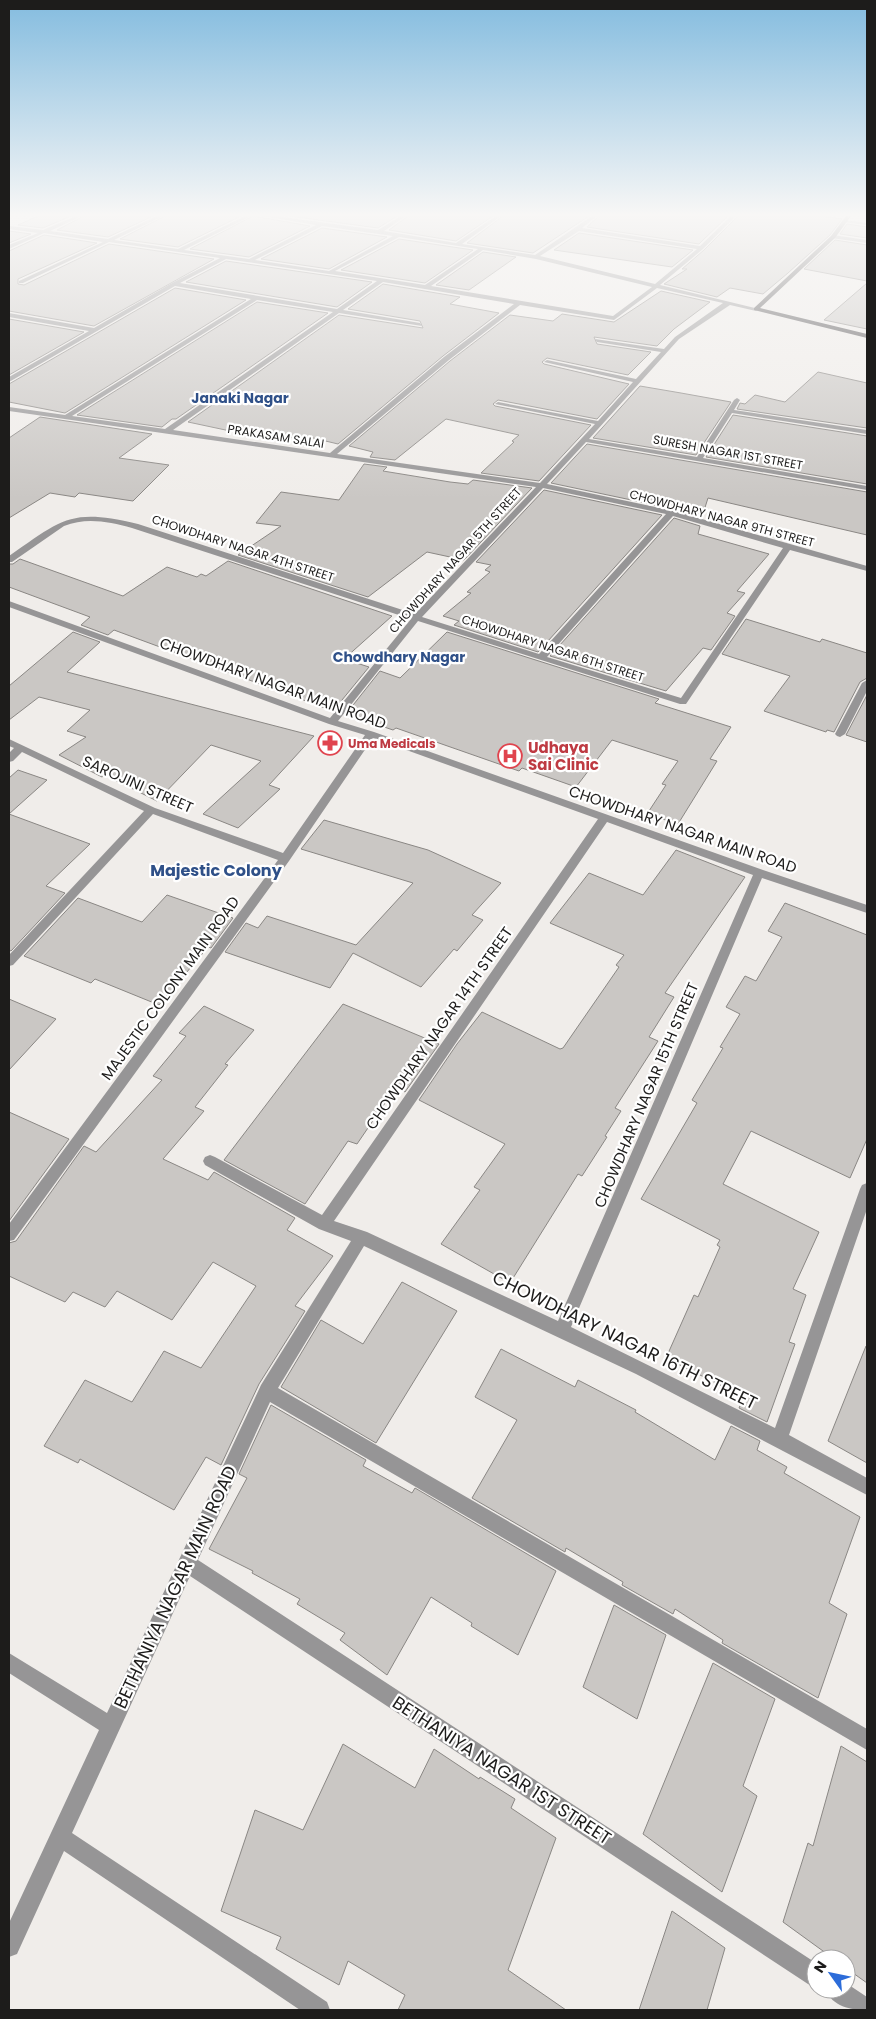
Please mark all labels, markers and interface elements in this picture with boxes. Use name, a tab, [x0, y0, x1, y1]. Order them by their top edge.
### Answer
district label: Janaki Nagar	[191, 388, 289, 408]
street label: PRAKASAM SALAI	[226, 420, 326, 452]
street label: SURESH NAGAR 1ST STREET	[652, 430, 805, 474]
street label: CHOWDHARY NAGAR 5TH STREET	[385, 483, 525, 637]
street label: CHOWDHARY NAGAR 9TH STREET	[628, 485, 817, 551]
street label: CHOWDHARY NAGAR 4TH STREET	[150, 510, 337, 586]
street label: CHOWDHARY NAGAR 6TH STREET	[460, 610, 647, 686]
street label: CHOWDHARY NAGAR MAIN ROAD	[157, 632, 389, 734]
district label: Chowdhary Nagar	[333, 647, 465, 667]
pharmacy icon: Uma Medicals	[317, 730, 343, 756]
place label: Uma Medicals	[348, 735, 436, 752]
place label: Udhaya Sai Clinic	[528, 737, 599, 775]
hospital icon: Udhaya Sai Clinic	[497, 743, 523, 769]
street label: SAROJINI STREET	[79, 750, 197, 818]
street label: CHOWDHARY NAGAR MAIN ROAD	[566, 780, 800, 878]
district label: Majestic Colony	[150, 859, 283, 882]
street label: MAJESTIC COLONY MAIN ROAD	[96, 892, 244, 1084]
street label: CHOWDHARY NAGAR 14TH STREET	[361, 922, 517, 1134]
street label: CHOWDHARY NAGAR 15TH STREET	[589, 979, 703, 1211]
street label: CHOWDHARY NAGAR 16TH STREET	[488, 1265, 762, 1415]
street label: BETHANIYA NAGAR MAIN ROAD	[108, 1462, 242, 1712]
street label: BETHANIYA NAGAR 1ST STREET	[388, 1690, 616, 1850]
north arrow	[806, 1949, 856, 1999]
text: N	[809, 1957, 831, 1977]

